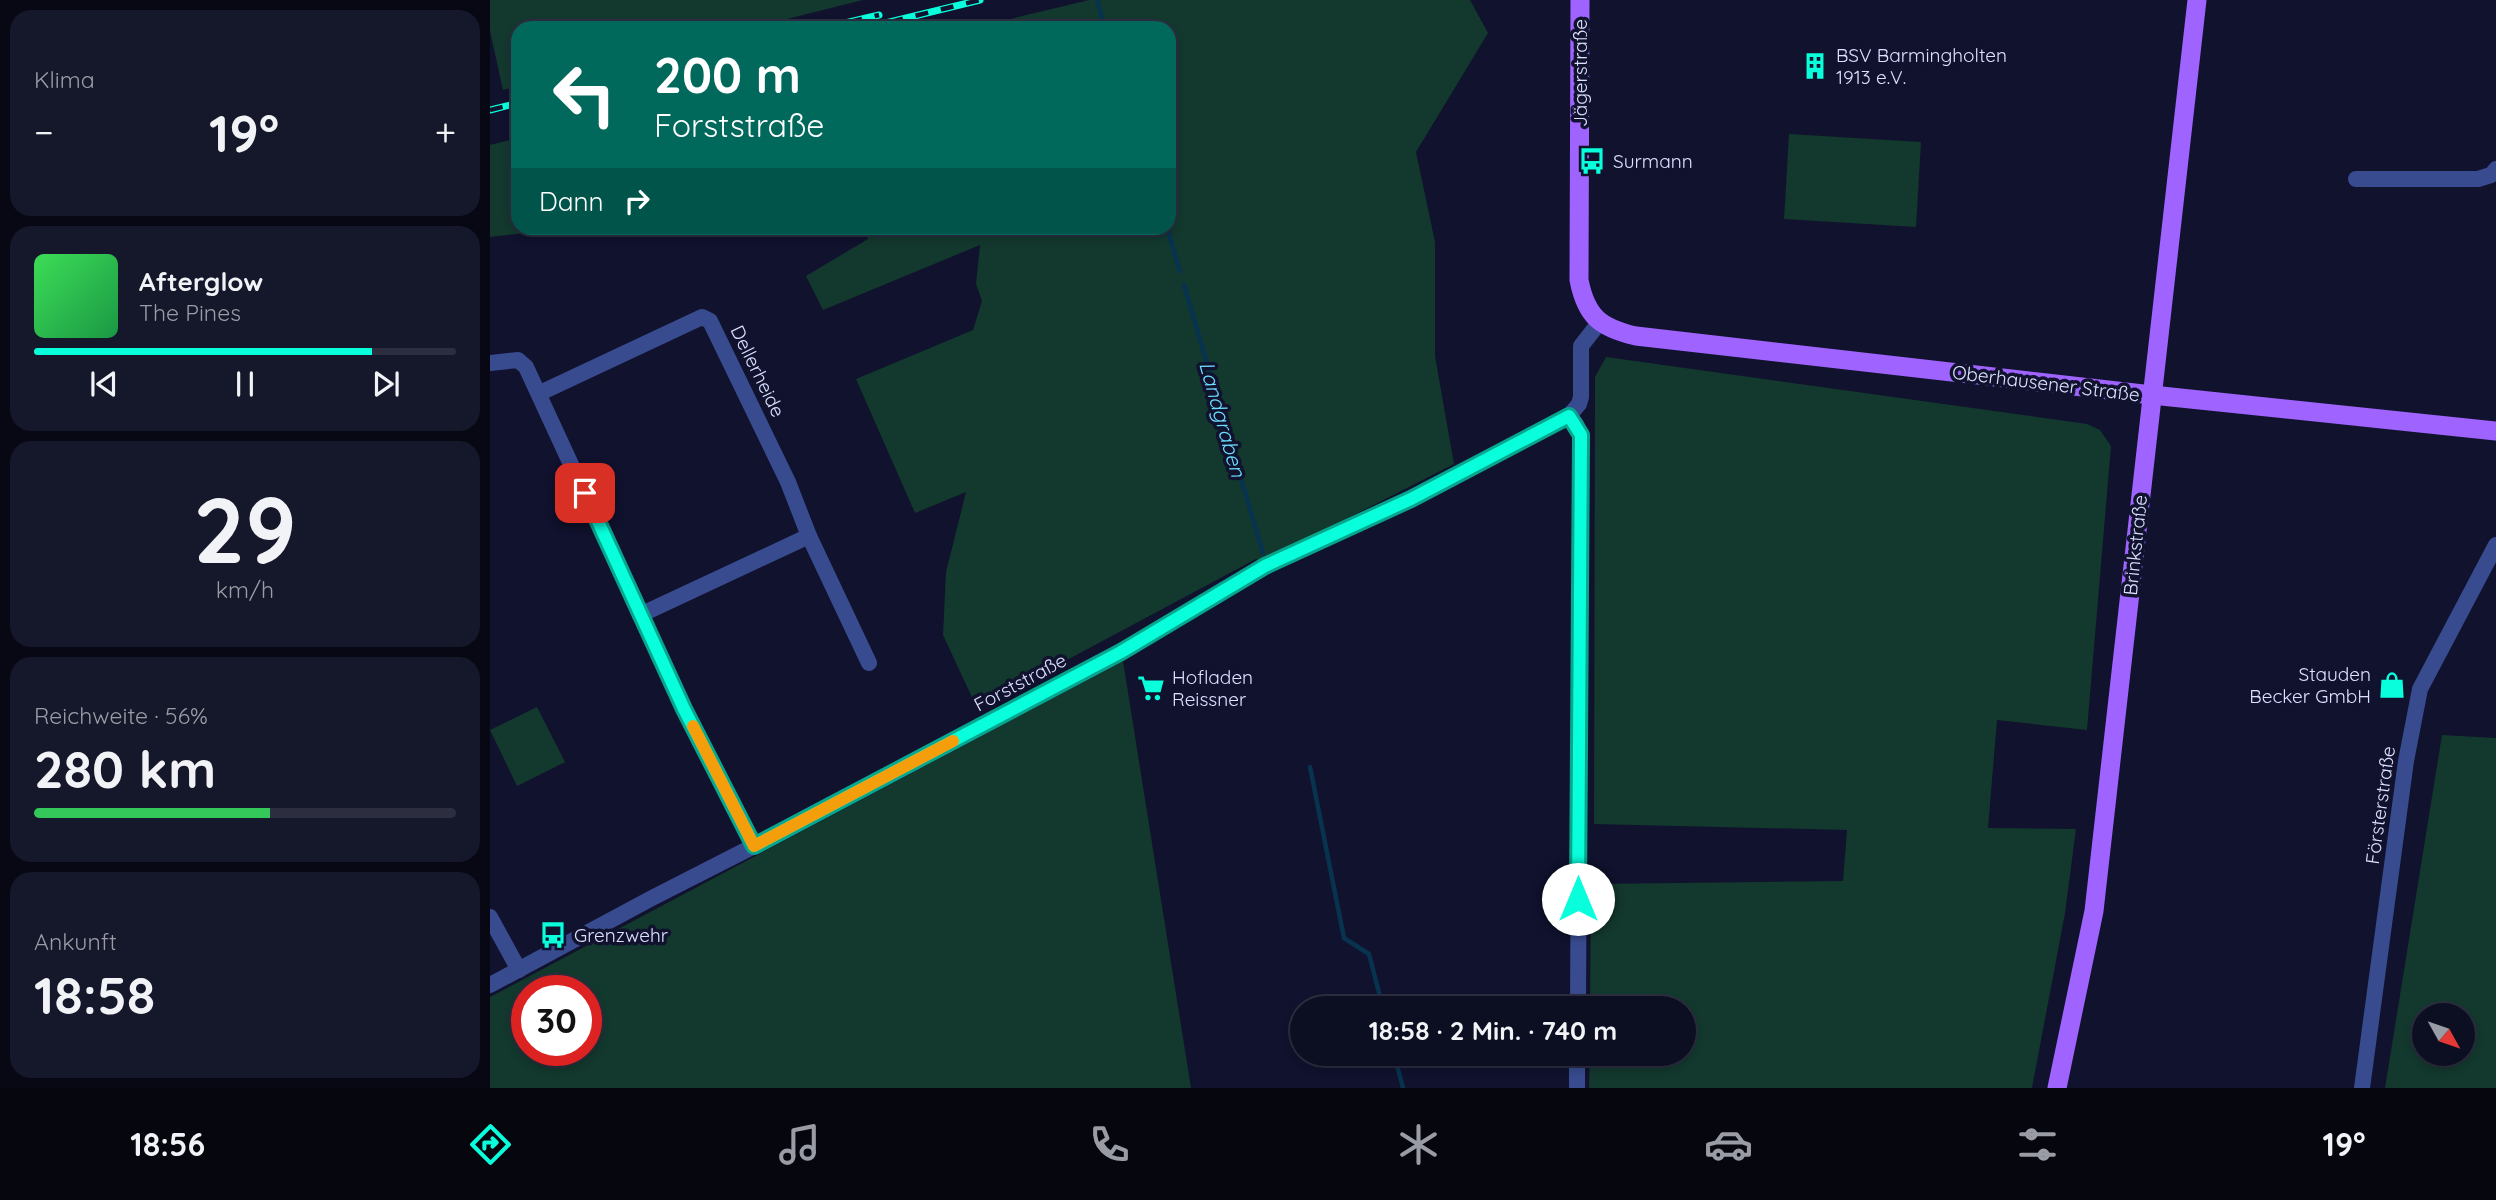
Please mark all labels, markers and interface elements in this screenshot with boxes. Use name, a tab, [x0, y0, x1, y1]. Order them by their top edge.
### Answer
street label: Jägerstraße	[1568, 19, 1592, 127]
place label: BSV Barmingholten 1913 e.V.	[1836, 43, 2007, 89]
text: 200 m	[654, 44, 801, 105]
icon: left	[539, 49, 630, 140]
building icon: BSV Barmingholten 1913 e.V.	[1800, 51, 1830, 81]
text: Klima	[34, 65, 95, 94]
text: 19°	[209, 100, 279, 165]
text: Forststraße	[654, 105, 824, 145]
text: −	[34, 108, 54, 156]
text: +	[435, 108, 456, 156]
bus stop icon: Surmann	[1577, 146, 1607, 176]
place label: Surmann	[1613, 149, 1693, 173]
icon: right	[618, 182, 656, 220]
text: Dann	[539, 185, 604, 218]
text: Afterglow	[139, 265, 263, 298]
text: The Pines	[139, 298, 241, 327]
street label: Dellerheide	[726, 321, 790, 421]
water label: Landgraben	[1194, 358, 1252, 481]
street label: Oberhausener Straße	[1951, 360, 2141, 406]
icon: previous	[85, 365, 123, 403]
icon: pause	[226, 365, 264, 403]
icon: next	[367, 365, 405, 403]
pin	[555, 463, 615, 523]
text: 29	[193, 472, 297, 586]
icon: arrive	[566, 474, 604, 512]
street label: Brinkstraße	[2118, 494, 2152, 596]
text: km/h	[216, 575, 274, 604]
street label: Forststraße	[970, 648, 1070, 716]
place label: Stauden Becker GmbH	[2249, 662, 2371, 708]
place label: Hofladen Reissner	[1172, 665, 1253, 711]
shop icon: Stauden Becker GmbH	[2377, 670, 2407, 700]
supermarket icon: Hofladen Reissner	[1136, 673, 1166, 703]
text: Reichweite · 56%	[34, 701, 208, 730]
text: 280 km	[34, 736, 216, 801]
street label: Försterstraße	[2360, 744, 2400, 866]
position arrow	[1541, 862, 1615, 936]
bus stop icon: Grenzwehr	[538, 920, 568, 950]
place label: Grenzwehr	[574, 923, 669, 947]
text: Ankunft	[34, 927, 117, 956]
text: 18:58	[34, 962, 155, 1027]
speed limit sign: 30	[511, 975, 602, 1066]
north arrow	[2412, 1003, 2474, 1066]
map controls	[2412, 1003, 2475, 1066]
text: 18:58 · 2 Min. · 740 m	[1369, 1014, 1617, 1047]
icon: directions	[466, 1120, 515, 1169]
icon: music	[775, 1120, 824, 1169]
icon: phone	[1085, 1120, 1134, 1169]
icon: climate	[1394, 1120, 1443, 1169]
icon: car	[1704, 1120, 1753, 1169]
icon: filters	[2013, 1120, 2062, 1169]
text: 18:56	[130, 1124, 205, 1164]
text: 19°	[2322, 1124, 2366, 1164]

